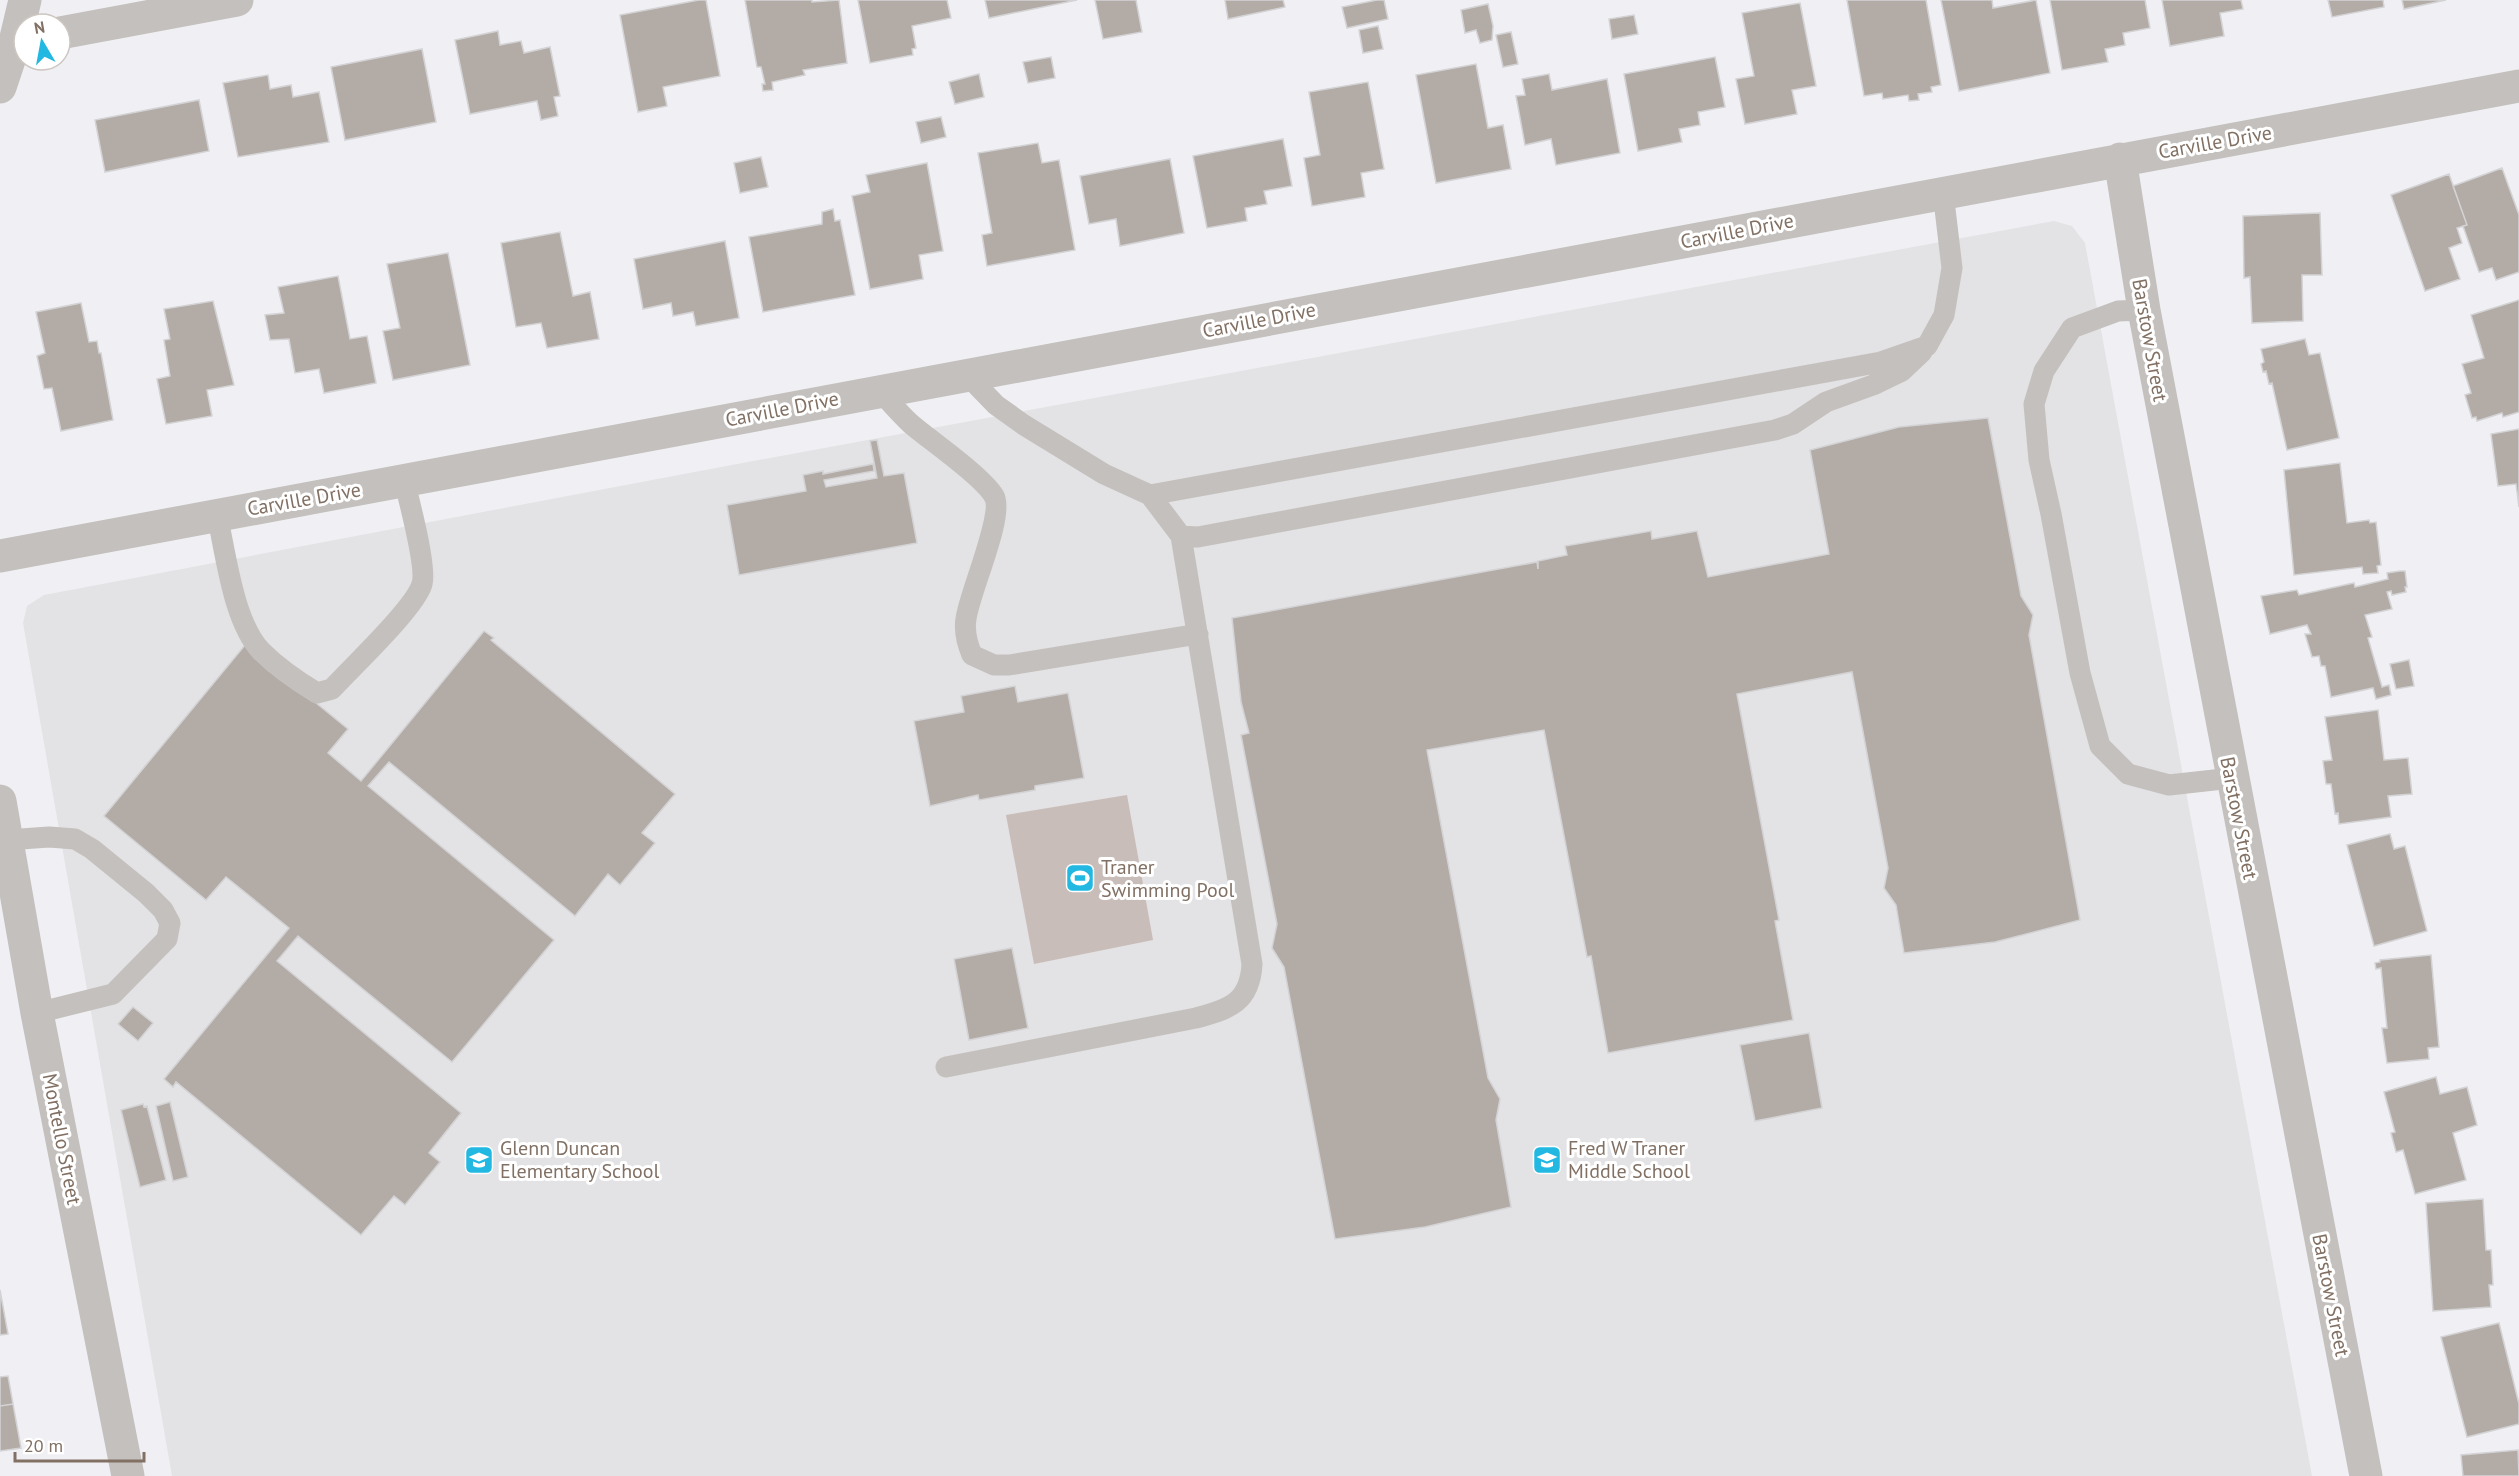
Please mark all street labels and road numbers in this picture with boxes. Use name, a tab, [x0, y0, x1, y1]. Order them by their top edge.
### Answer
street label: Carville Drive	[2156, 119, 2274, 165]
street label: Carville Drive	[1678, 207, 1796, 255]
street label: Barstow Street	[2126, 276, 2174, 404]
street label: Carville Drive	[1200, 296, 1318, 344]
street label: Carville Drive	[723, 385, 841, 433]
street label: Carville Drive	[245, 476, 363, 522]
street label: Barstow Street	[2214, 754, 2264, 882]
street label: Montello Street	[37, 1071, 87, 1207]
street label: Barstow Street	[2306, 1231, 2356, 1359]

